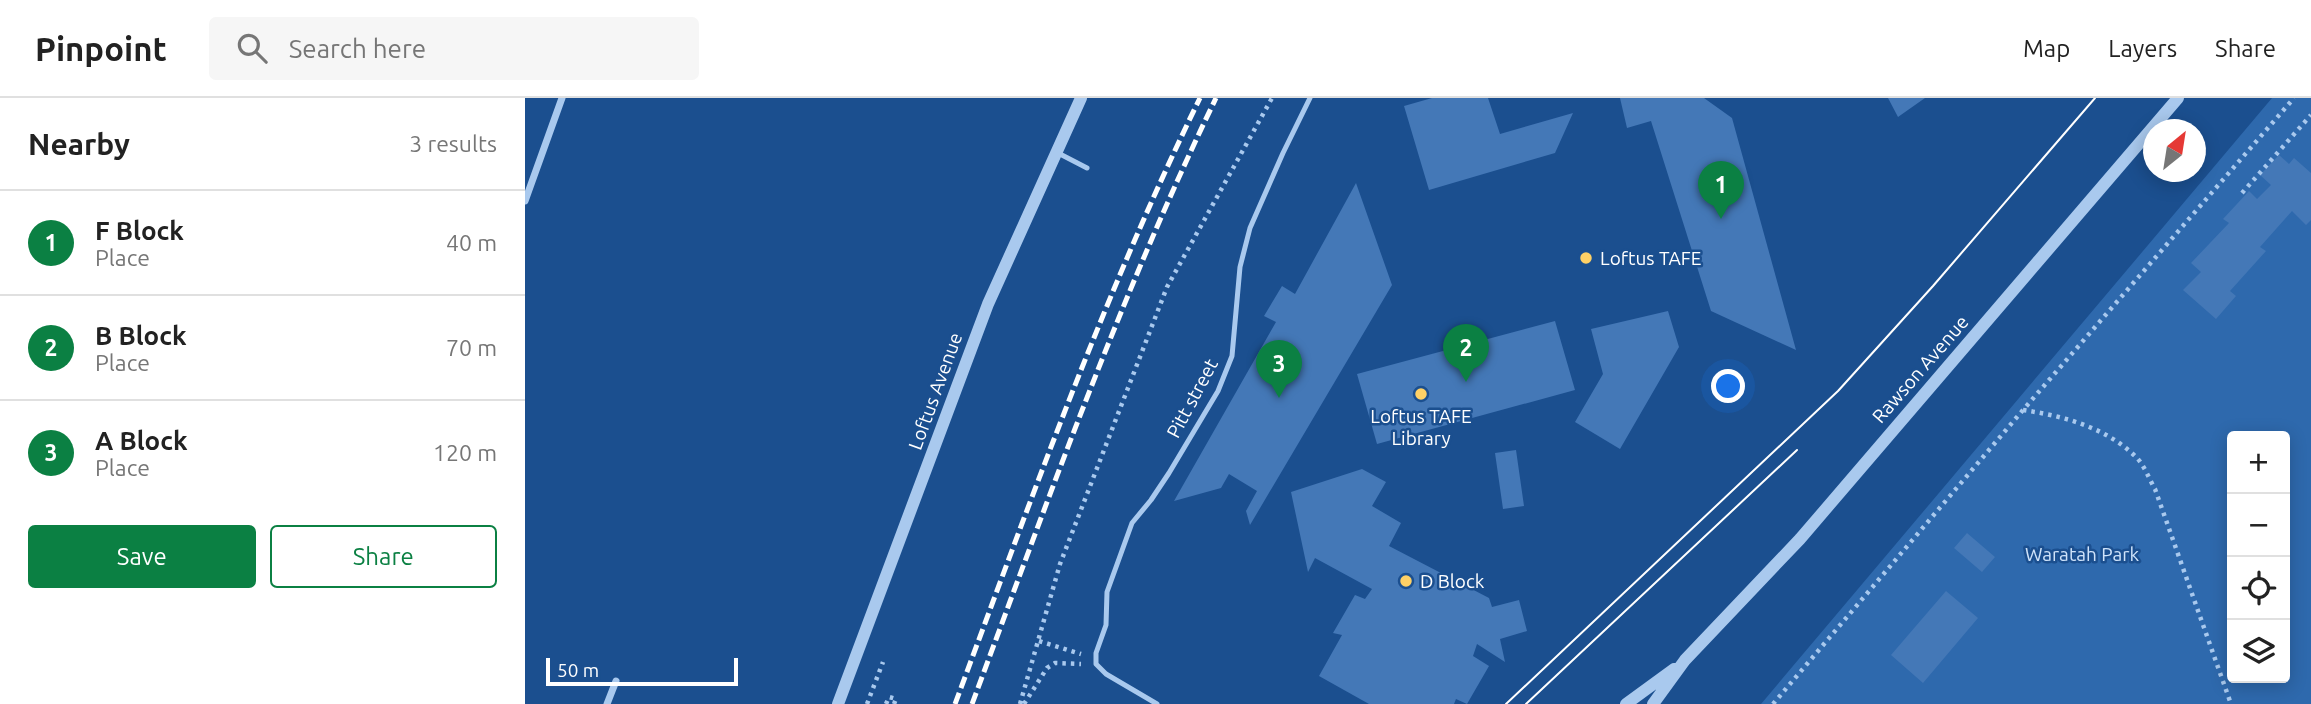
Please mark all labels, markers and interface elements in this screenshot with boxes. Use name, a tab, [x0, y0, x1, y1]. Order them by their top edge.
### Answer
search box	[209, 17, 699, 80]
icon: search	[233, 29, 271, 67]
text: Pinpoint	[35, 30, 167, 67]
text: Search here	[289, 34, 426, 63]
text: Map	[2023, 35, 2070, 62]
text: Layers	[2108, 35, 2177, 62]
text: Share	[2215, 35, 2276, 62]
north arrow	[2143, 119, 2206, 182]
text: Nearby	[28, 127, 130, 161]
text: 3 results	[409, 131, 497, 156]
pin: 1	[1698, 161, 1744, 219]
text: F Block	[95, 216, 184, 245]
text: 1	[45, 230, 57, 255]
text: 40 m	[446, 230, 497, 255]
text: Place	[95, 245, 150, 270]
place label: Loftus TAFE	[1600, 247, 1701, 269]
marker: Loftus TAFE	[1578, 250, 1594, 266]
street label: Rawson Avenue	[1867, 311, 1973, 427]
text: B Block	[95, 321, 187, 350]
pin: 2	[1443, 324, 1489, 382]
street label: Loftus Avenue	[904, 329, 966, 453]
text: 2	[45, 335, 57, 360]
text: 70 m	[446, 335, 497, 360]
pin: 3	[1256, 340, 1302, 398]
text: Place	[95, 350, 150, 375]
street label: Pitt street	[1162, 354, 1222, 441]
your location	[1711, 369, 1745, 403]
marker: Loftus TAFE Library	[1413, 386, 1429, 402]
place label: Loftus TAFE Library	[1370, 405, 1472, 449]
text: A Block	[95, 426, 188, 455]
map controls	[2227, 431, 2290, 683]
button: +	[2227, 431, 2290, 494]
text: 3	[45, 440, 57, 465]
text: 120 m	[433, 440, 497, 465]
text: Place	[95, 455, 150, 480]
button: −	[2227, 494, 2290, 557]
button: Save	[28, 525, 256, 588]
button: Share	[270, 525, 497, 588]
park label: Waratah Park	[2025, 543, 2139, 565]
button: locate	[2227, 557, 2290, 620]
place label: D Block	[1420, 570, 1485, 592]
marker: D Block	[1398, 573, 1414, 589]
button: layers	[2227, 620, 2290, 683]
scale bar	[546, 655, 739, 687]
text: 50 m	[557, 659, 599, 681]

